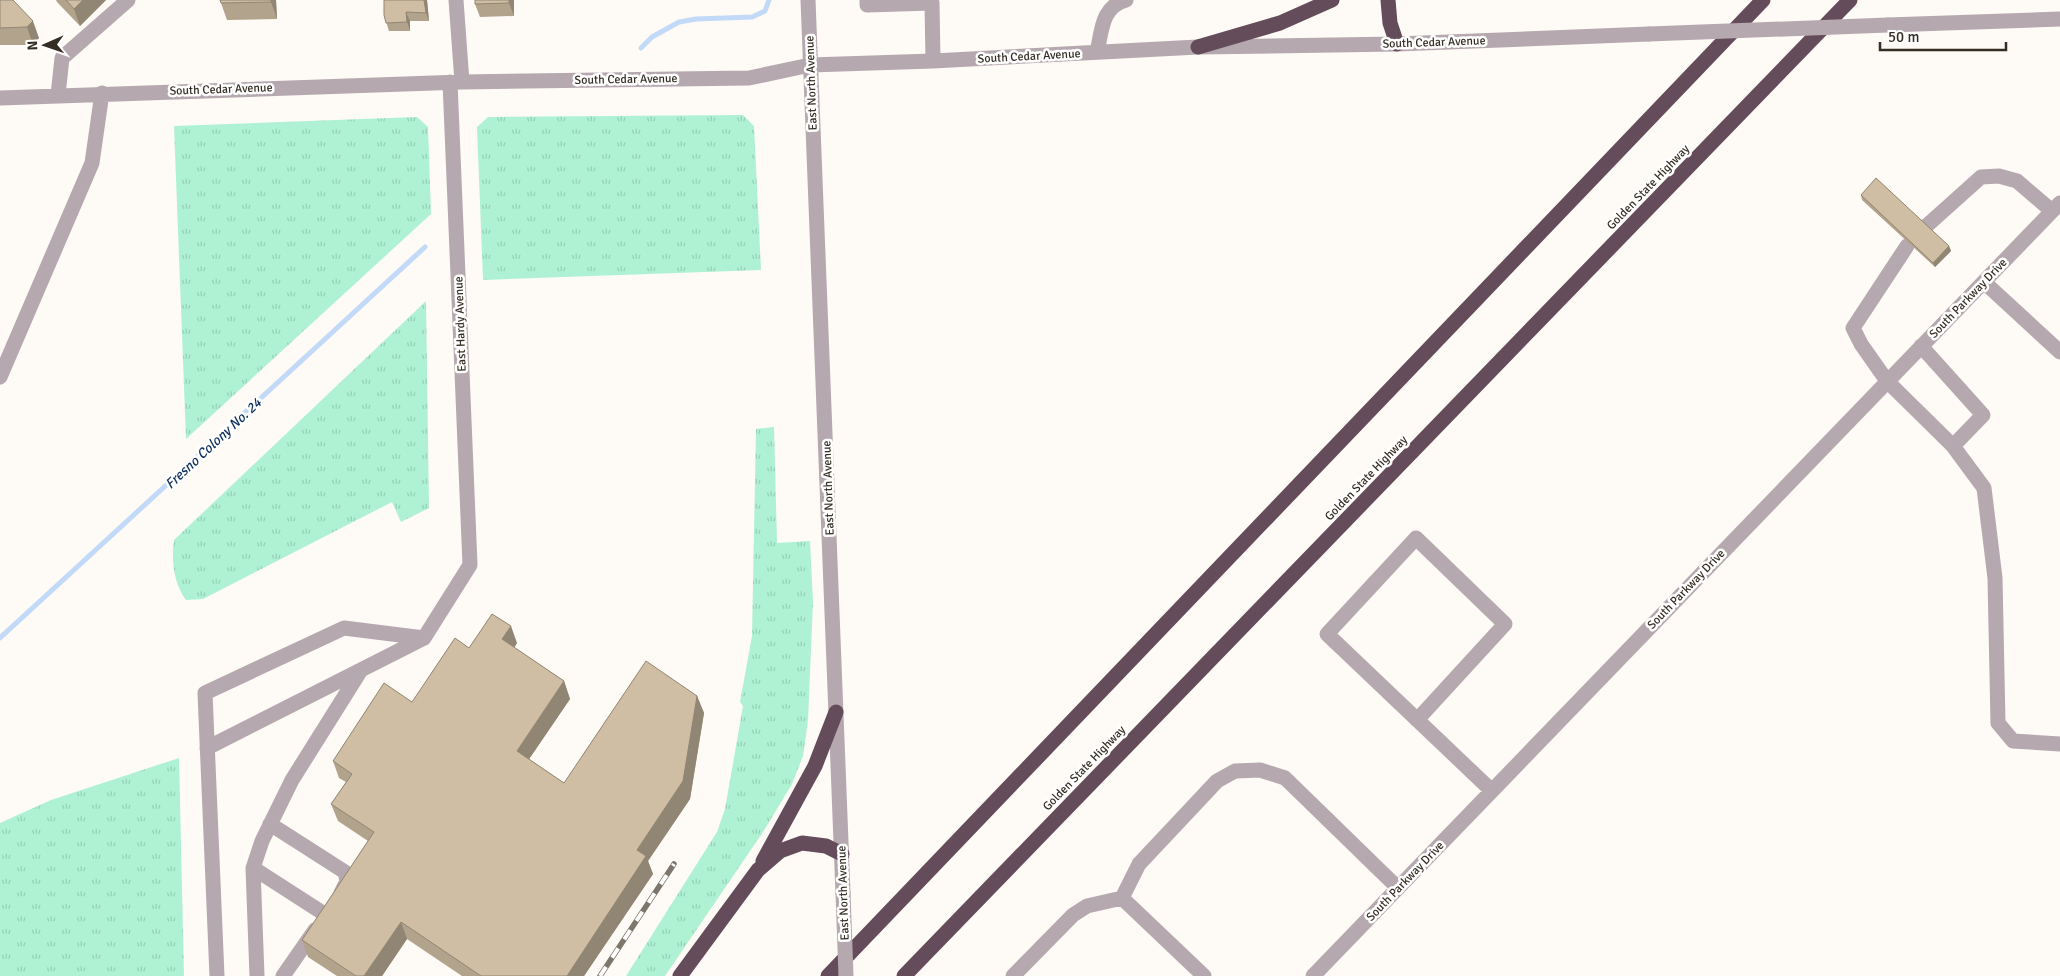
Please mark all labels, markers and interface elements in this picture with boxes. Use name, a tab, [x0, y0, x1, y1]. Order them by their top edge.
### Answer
north arrow	[20, 20, 70, 70]
scale bar	[1880, 20, 2006, 52]
text: 50 m	[1888, 28, 1919, 46]
street label: South Cedar Avenue	[1382, 33, 1486, 52]
street label: East North Avenue	[802, 35, 821, 131]
text: N	[24, 40, 41, 51]
street label: South Cedar Avenue	[977, 46, 1081, 67]
street label: South Cedar Avenue	[574, 71, 678, 88]
street label: South Cedar Avenue	[169, 80, 273, 99]
street label: Golden State Highway	[1604, 141, 1693, 233]
street label: South Parkway Drive	[1926, 255, 2010, 341]
street label: East Hardy Avenue	[451, 276, 470, 372]
water label: Fresno Colony No. 24	[162, 394, 265, 492]
street label: Golden State Highway	[1322, 432, 1411, 524]
street label: East North Avenue	[819, 440, 838, 536]
street label: South Parkway Drive	[1644, 546, 1728, 632]
street label: Golden State Highway	[1040, 722, 1129, 814]
street label: South Parkway Drive	[1363, 838, 1447, 924]
street label: East North Avenue	[834, 845, 853, 941]

